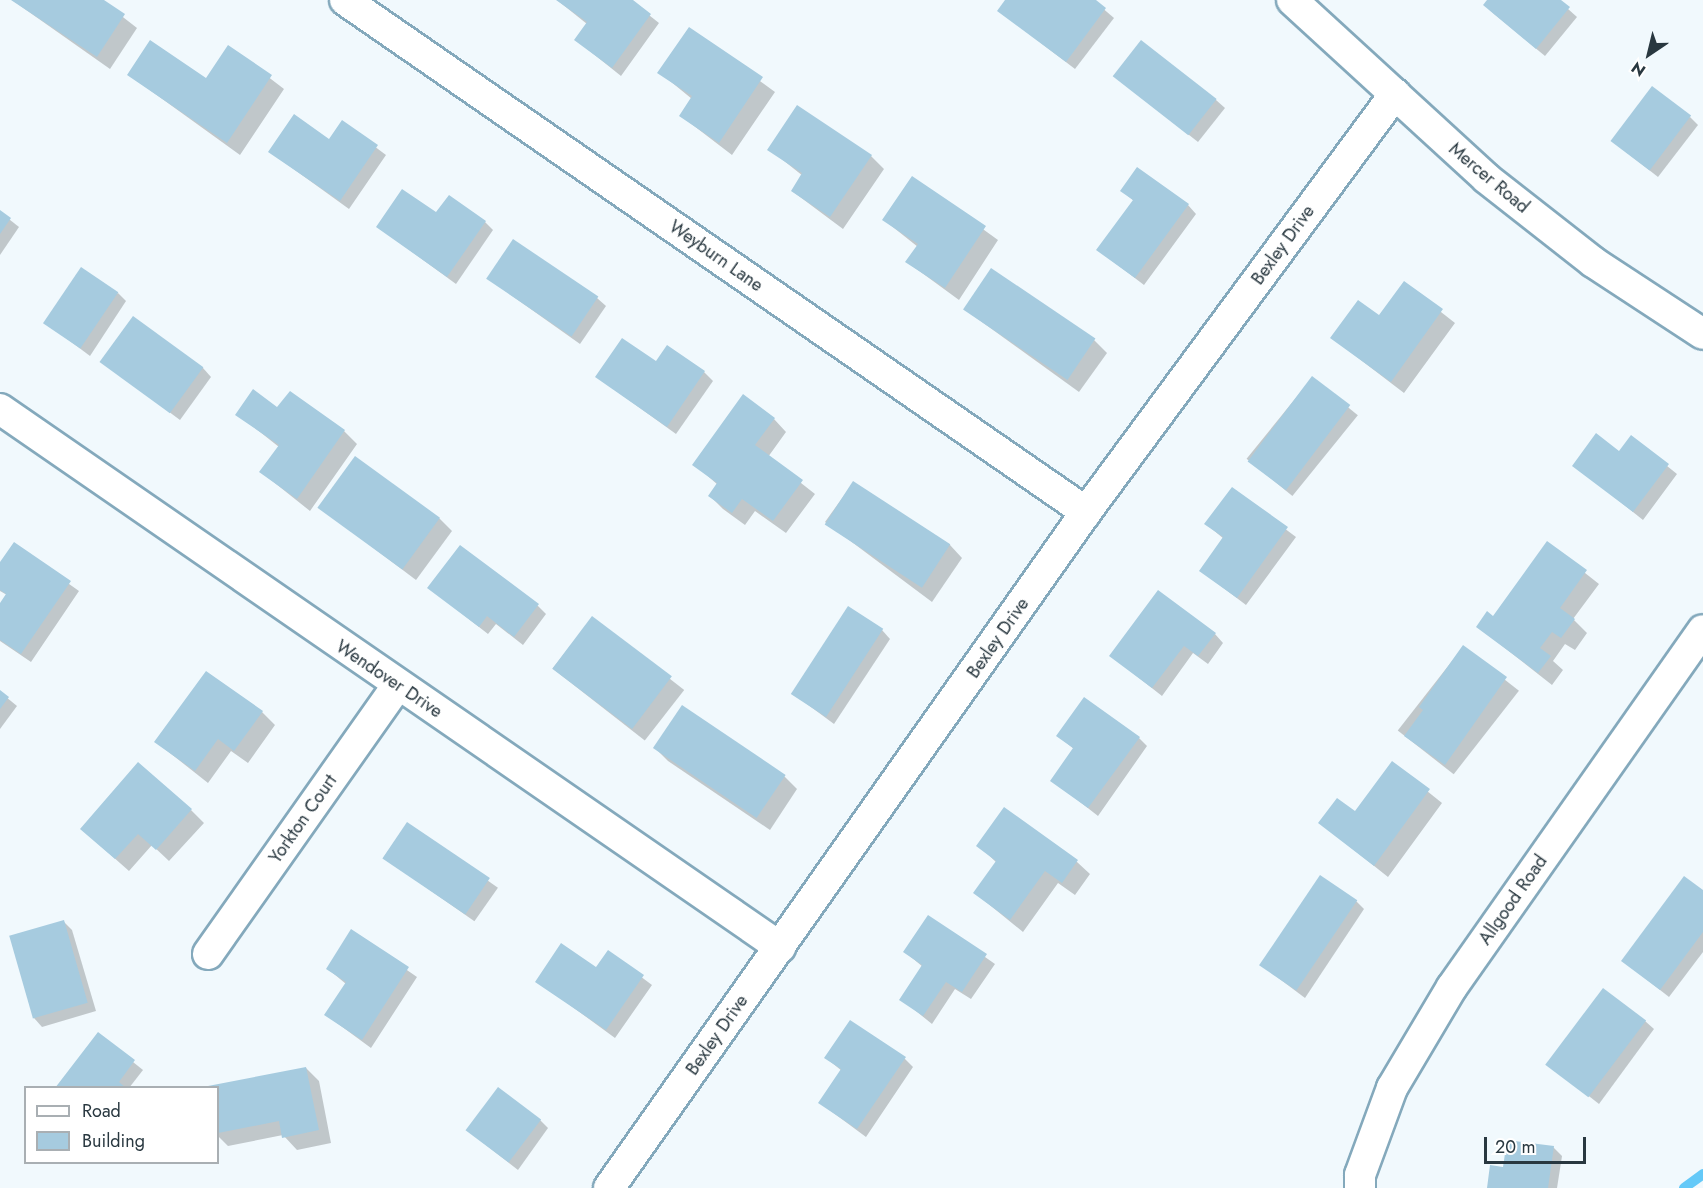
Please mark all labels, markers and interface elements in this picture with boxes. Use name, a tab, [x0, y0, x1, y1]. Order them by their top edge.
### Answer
north arrow	[1619, 24, 1679, 84]
text: N	[1627, 56, 1650, 82]
street label: Mercer Road	[1445, 138, 1533, 218]
street label: Bexley Drive	[1247, 201, 1319, 289]
street label: Weyburn Lane	[665, 216, 767, 296]
street label: Bexley Drive	[962, 594, 1034, 682]
street label: Wendover Drive	[332, 636, 446, 722]
street label: Yorkton Court	[265, 770, 341, 868]
street label: Allgood Road	[1474, 851, 1552, 949]
street label: Bexley Drive	[681, 991, 753, 1079]
legend	[24, 1086, 219, 1164]
text: Road	[82, 1098, 121, 1124]
scale bar	[1487, 1125, 1589, 1163]
text: Building	[82, 1128, 145, 1154]
text: 20 m	[1495, 1134, 1535, 1160]

